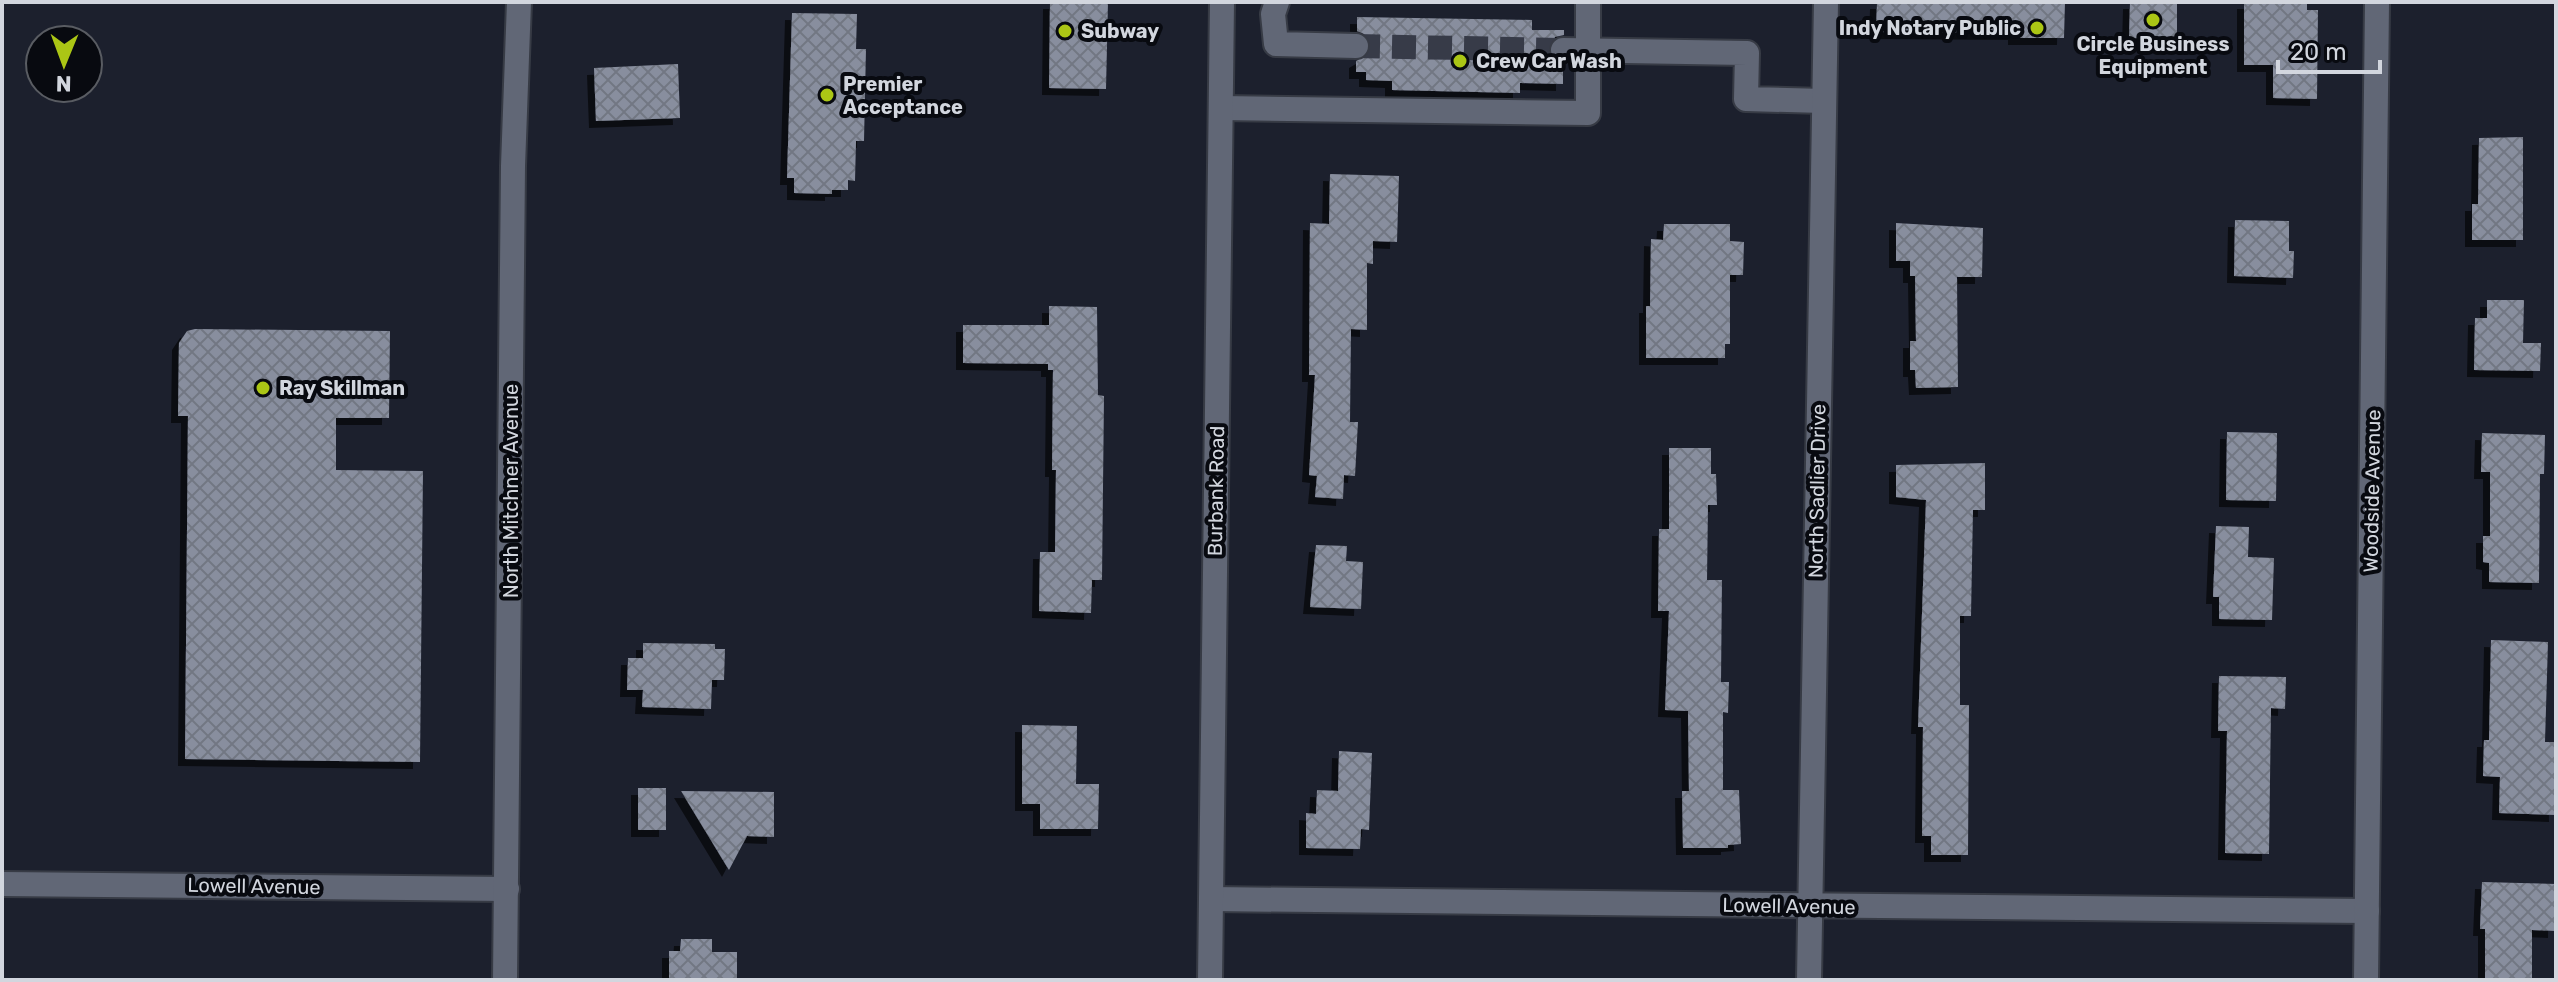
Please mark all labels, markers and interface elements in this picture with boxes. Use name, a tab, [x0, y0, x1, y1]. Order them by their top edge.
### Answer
marker: Circle Business Equipment	[2144, 11, 2162, 29]
place label: Indy Notary Public	[1839, 16, 2021, 40]
place label: Subway	[1081, 19, 1159, 43]
marker: Indy Notary Public	[2028, 19, 2046, 37]
marker: Subway	[1056, 22, 1074, 40]
north arrow	[24, 24, 104, 104]
scale bar	[2278, 24, 2380, 74]
place label: Circle Business Equipment	[2077, 32, 2229, 79]
text: 20 m	[2290, 38, 2347, 66]
place label: Crew Car Wash	[1476, 49, 1622, 73]
marker: Crew Car Wash	[1451, 52, 1469, 70]
text: N	[56, 70, 72, 97]
place label: Premier Acceptance	[843, 72, 963, 119]
marker: Premier Acceptance	[818, 86, 836, 104]
place label: Ray Skillman	[279, 376, 405, 400]
marker: Ray Skillman	[254, 379, 272, 397]
street label: North Mitchner Avenue	[499, 384, 523, 598]
street label: North Sadlier Drive	[1803, 404, 1831, 578]
street label: Woodside Avenue	[2359, 409, 2385, 573]
street label: Burbank Road	[1203, 426, 1229, 556]
street label: Lowell Avenue	[187, 873, 321, 899]
street label: Lowell Avenue	[1722, 893, 1856, 919]

